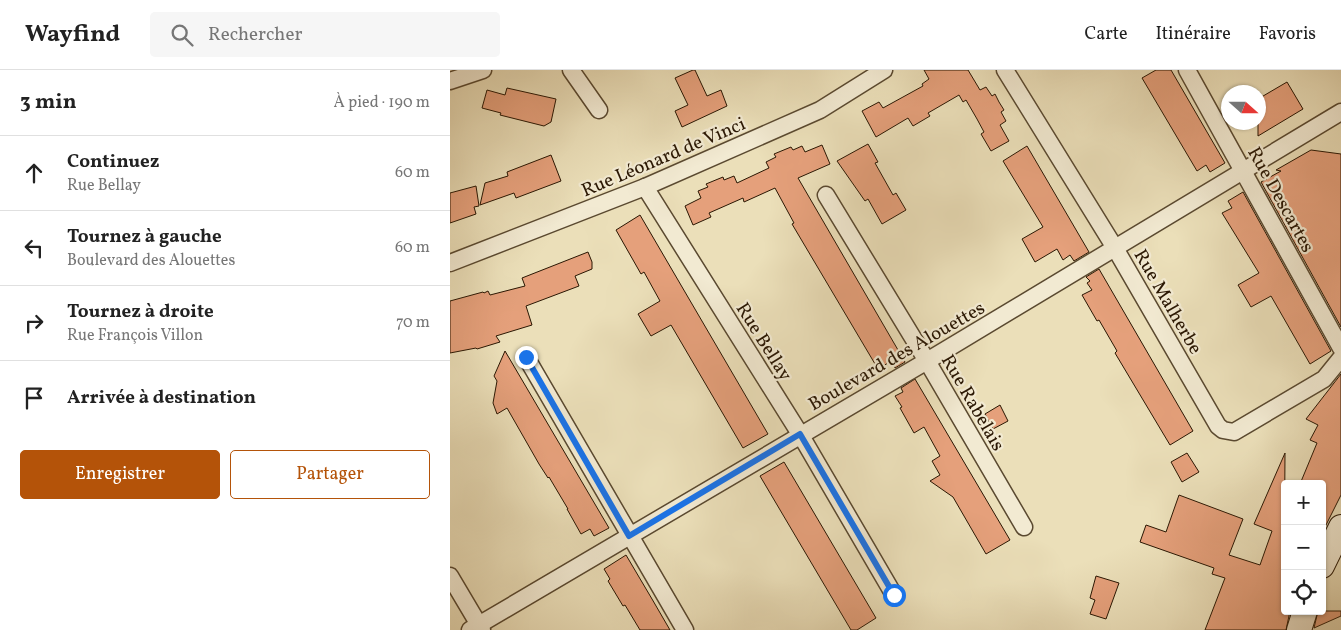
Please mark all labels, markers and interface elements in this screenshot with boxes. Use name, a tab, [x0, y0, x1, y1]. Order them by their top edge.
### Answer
search box	[150, 12, 500, 57]
text: Wayfind	[25, 18, 120, 52]
icon: search	[168, 21, 196, 49]
text: Rechercher	[208, 22, 302, 48]
text: Carte	[1084, 22, 1127, 47]
text: Itinéraire	[1155, 22, 1231, 47]
text: Favoris	[1259, 22, 1316, 47]
north arrow	[1221, 85, 1266, 130]
text: 3 min	[20, 88, 76, 117]
text: À pied · 190 m	[334, 92, 430, 114]
street label: Rue Léonard de Vinci	[578, 111, 750, 204]
street label: Rue Descartes	[1241, 142, 1320, 257]
text: Continuez	[67, 149, 159, 175]
icon: ahead	[20, 159, 48, 187]
text: 60 m	[395, 162, 430, 184]
text: Rue Bellay	[67, 175, 141, 197]
text: Tournez à gauche	[67, 224, 222, 250]
icon: left	[20, 234, 48, 262]
text: 60 m	[395, 237, 430, 259]
street label: Rue Malherbe	[1127, 245, 1208, 359]
text: Boulevard des Alouettes	[67, 250, 235, 272]
street label: Boulevard des Alouettes	[804, 296, 990, 418]
street label: Rue Bellay	[729, 298, 798, 386]
text: Tournez à droite	[67, 299, 214, 325]
icon: right	[20, 309, 48, 337]
text: 70 m	[396, 312, 430, 334]
text: Rue François Villon	[67, 325, 203, 347]
route end	[515, 346, 538, 369]
street label: Rue Rabelais	[934, 350, 1010, 456]
icon: arrive	[20, 384, 48, 412]
text: Arrivée à destination	[67, 385, 256, 411]
button: Enregistrer	[20, 450, 220, 499]
button: Partager	[230, 450, 430, 499]
map controls	[1281, 480, 1326, 615]
button: +	[1281, 480, 1326, 525]
button: −	[1281, 525, 1326, 570]
button: locate	[1281, 570, 1326, 615]
route start	[883, 584, 906, 607]

